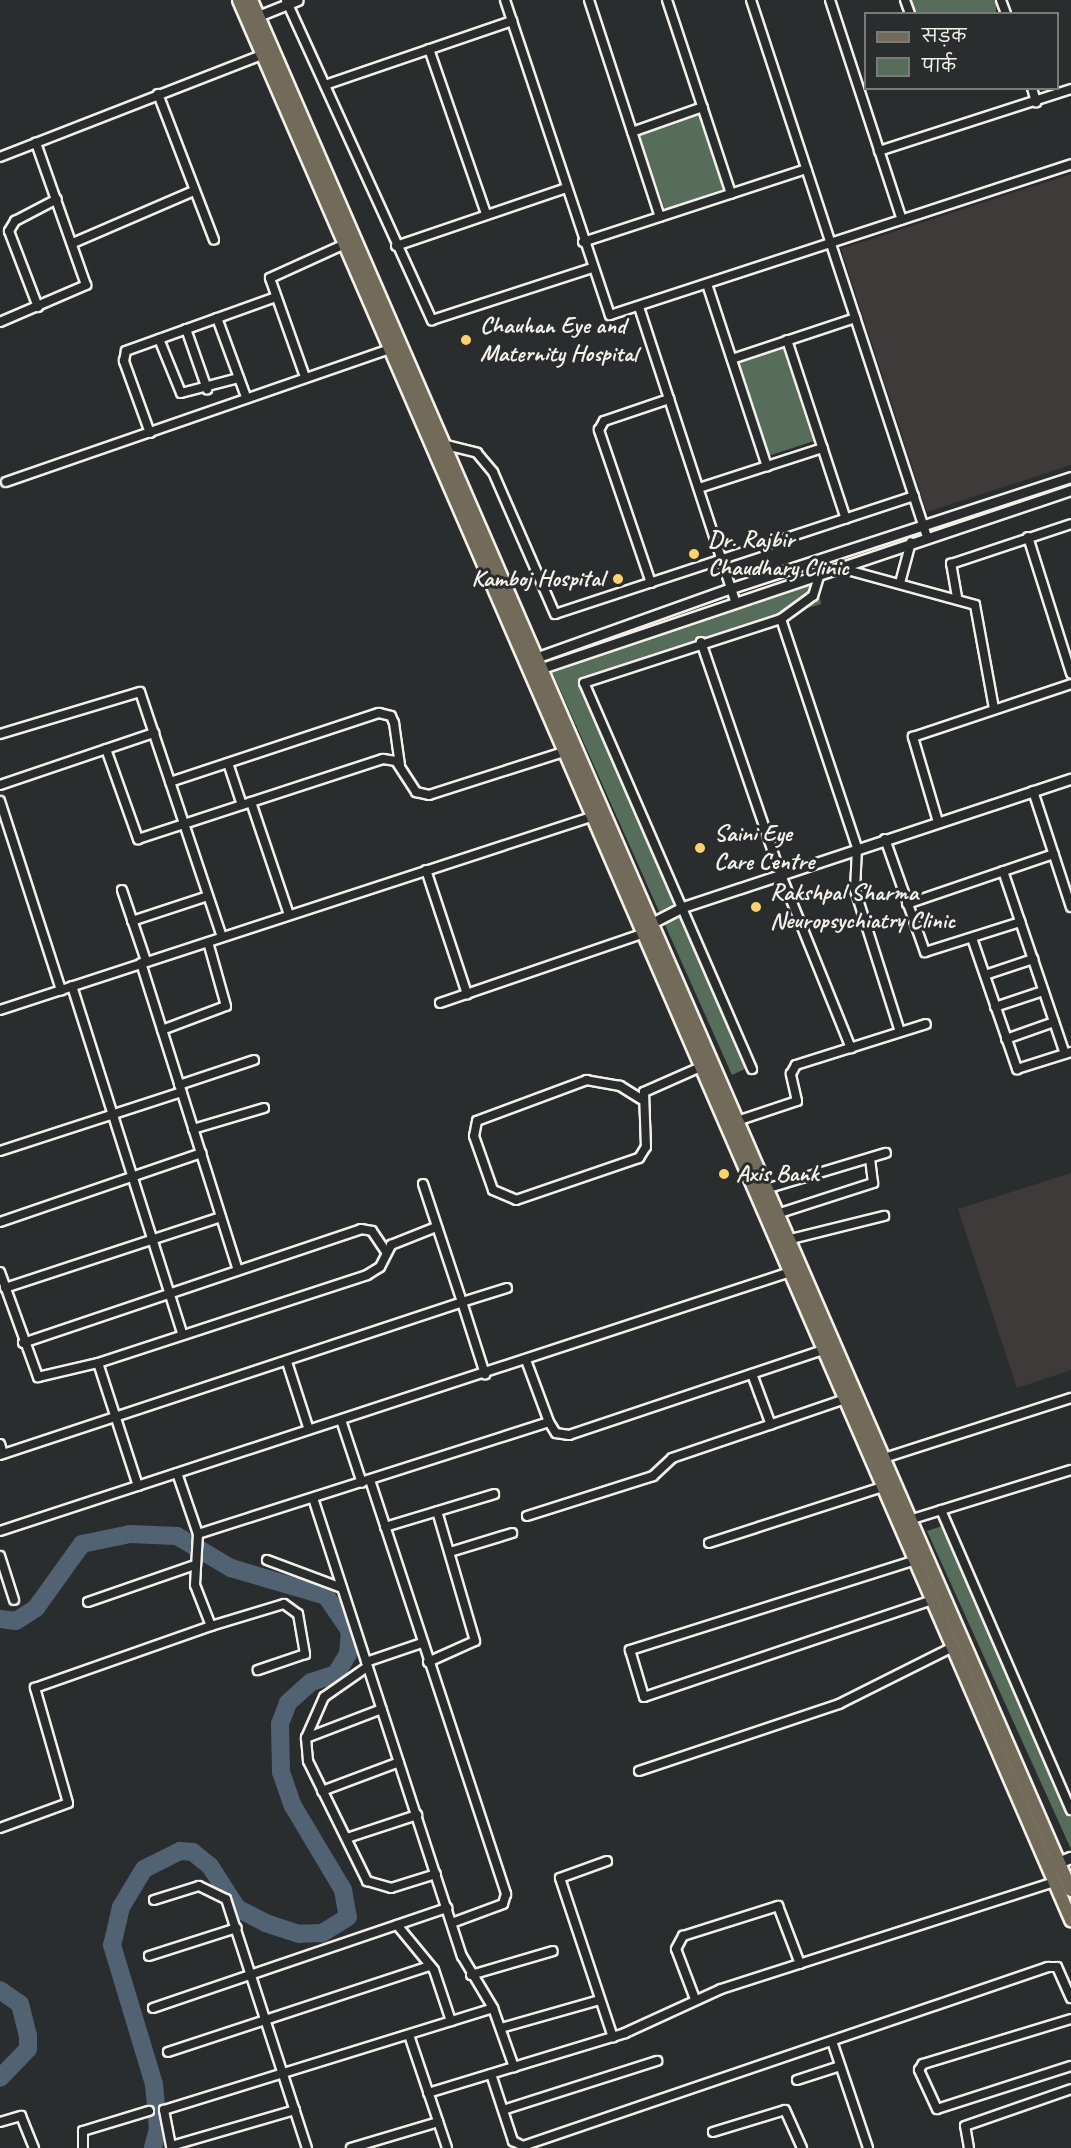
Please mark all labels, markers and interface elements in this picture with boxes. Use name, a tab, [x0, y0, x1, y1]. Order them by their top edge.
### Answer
legend	[864, 12, 1059, 90]
text: सड़क	[922, 25, 966, 47]
text: पार्क	[922, 55, 956, 77]
place label: Chauhan Eye and Maternity Hospital	[480, 312, 637, 368]
marker: Chauhan Eye and Maternity Hospital	[457, 331, 475, 349]
place label: Dr. Rajbir Chaudhary Clinic	[708, 526, 849, 582]
marker: Dr. Rajbir Chaudhary Clinic	[685, 545, 703, 563]
place label: Kamboj Hospital	[471, 565, 604, 593]
marker: Kamboj Hospital	[609, 570, 627, 588]
place label: Saini Eye Care Centre	[714, 820, 814, 876]
marker: Saini Eye Care Centre	[691, 839, 709, 857]
place label: Rakshpal Sharma Neuropsychiatry Clinic	[770, 879, 955, 935]
marker: Rakshpal Sharma Neuropsychiatry Clinic	[747, 898, 765, 916]
place label: Axis Bank	[736, 1160, 819, 1188]
marker: Axis Bank	[717, 1167, 731, 1181]

